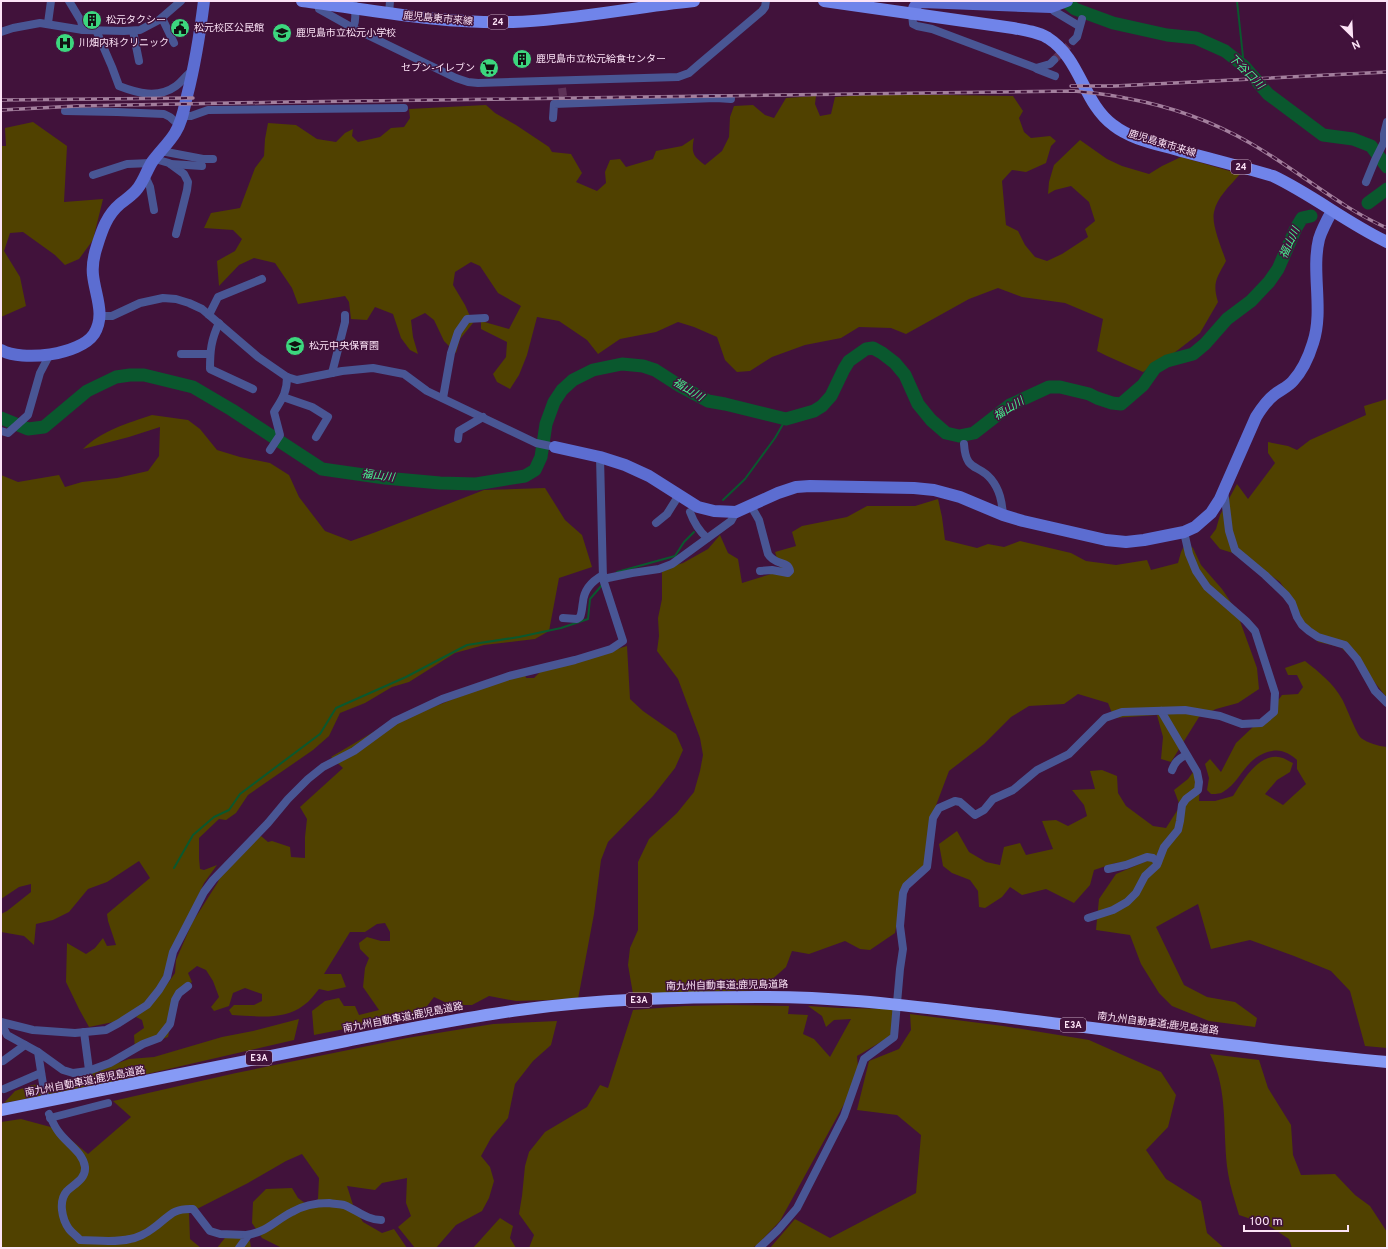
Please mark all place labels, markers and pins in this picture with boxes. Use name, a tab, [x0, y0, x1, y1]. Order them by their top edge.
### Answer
building icon: 松元タクシー	[81, 9, 103, 31]
place label: 松元タクシー	[106, 14, 166, 27]
public building icon: 松元校区公民館	[169, 17, 191, 39]
place label: 松元校区公民館	[194, 22, 264, 35]
school or university icon: 鹿児島市立松元小学校	[271, 22, 293, 44]
place label: 鹿児島市立松元小学校	[296, 27, 396, 40]
hospital icon: 川畑内科クリニック	[54, 32, 76, 54]
place label: 川畑内科クリニック	[79, 37, 169, 50]
building icon: 鹿児島市立松元給食センター	[511, 48, 533, 70]
place label: 鹿児島市立松元給食センター	[536, 53, 666, 66]
supermarket icon: セブン-イレブン	[478, 57, 500, 79]
place label: セブン-イレブン	[401, 62, 475, 75]
school or university icon: 松元中央保育園	[284, 335, 306, 357]
place label: 松元中央保育園	[309, 340, 379, 353]

